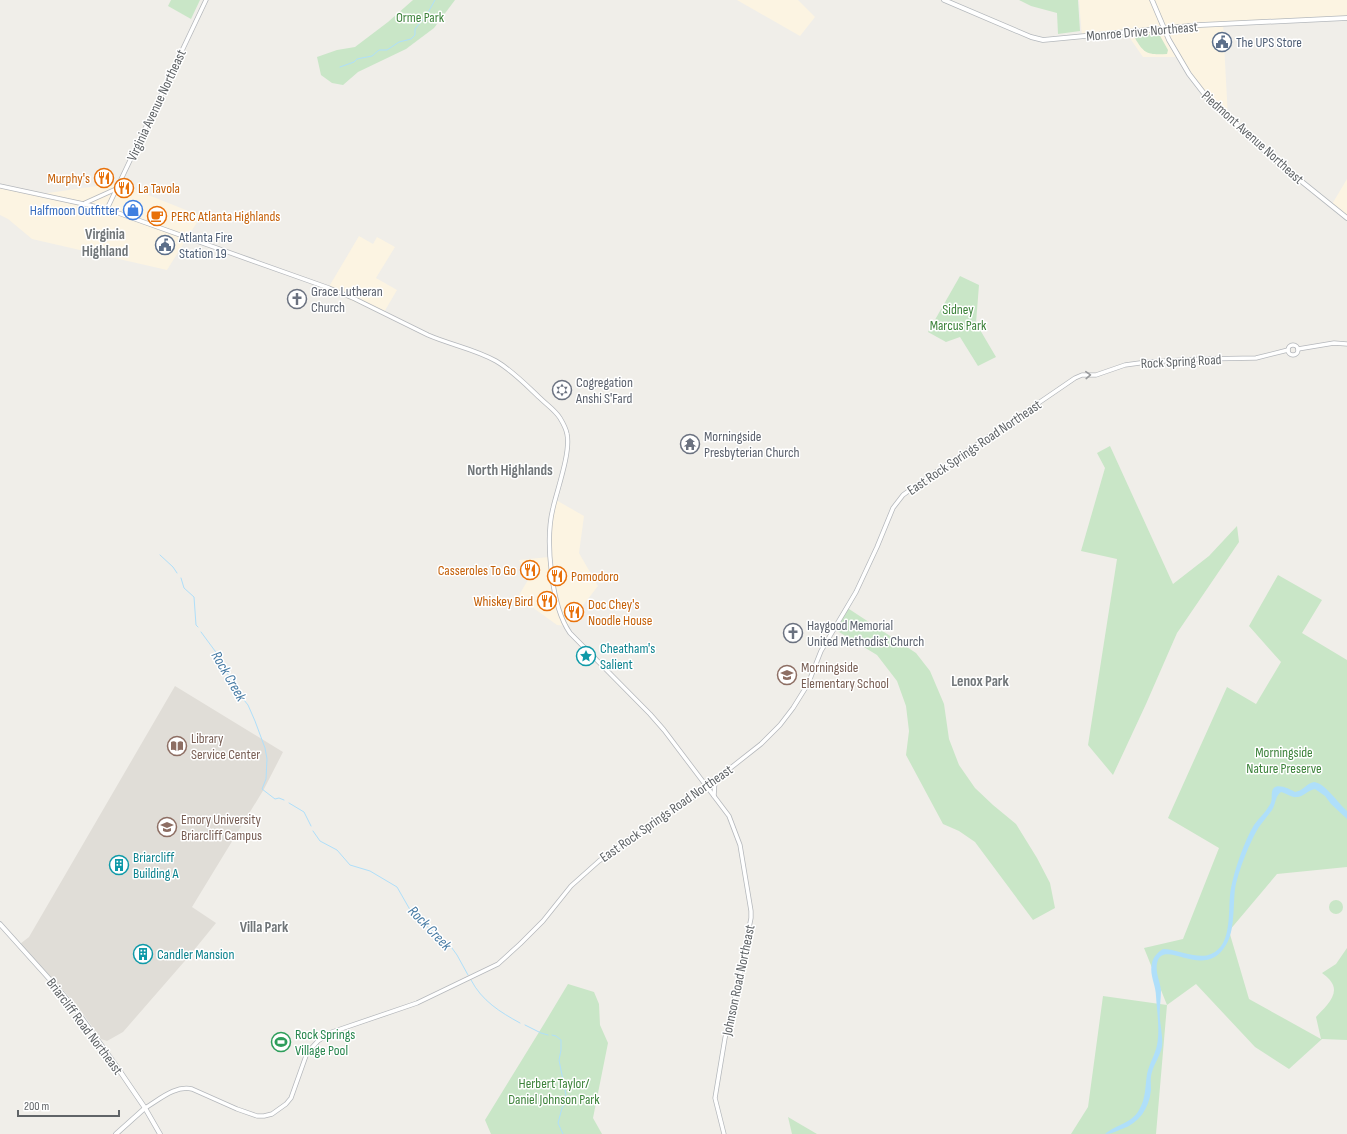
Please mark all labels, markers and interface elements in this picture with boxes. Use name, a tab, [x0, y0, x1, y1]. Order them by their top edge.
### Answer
park label: Orme Park	[396, 9, 445, 26]
street label: Monroe Drive Northeast	[1086, 18, 1199, 45]
public building icon: The UPS Store	[1211, 31, 1233, 53]
place label: The UPS Store	[1236, 34, 1302, 51]
street label: Virginia Avenue Northeast	[123, 47, 190, 164]
street label: Piedmont Avenue Northeast	[1198, 87, 1307, 188]
restaurant icon: Murphy's	[93, 167, 115, 189]
place label: Murphy's	[47, 170, 90, 187]
restaurant icon: La Tavola	[113, 177, 135, 199]
place label: La Tavola	[138, 180, 180, 197]
shop icon: Halfmoon Outfitter	[122, 199, 144, 221]
place label: Halfmoon Outfitter	[30, 202, 119, 219]
cafe icon: PERC Atlanta Highlands	[146, 205, 168, 227]
place label: PERC Atlanta Highlands	[171, 208, 280, 225]
district label: Virginia Highland	[82, 225, 128, 261]
place label: Atlanta Fire Station 19	[178, 229, 233, 262]
public building icon: Atlanta Fire Station 19	[154, 234, 176, 256]
place label: Grace Lutheran Church	[311, 283, 383, 316]
church icon: Grace Lutheran Church	[286, 288, 308, 310]
park label: Sidney Marcus Park	[930, 301, 987, 334]
street label: Rock Spring Road	[1140, 351, 1222, 372]
one-way arrow	[1085, 371, 1091, 379]
place label: Cogregation Anshi S'Fard	[575, 374, 633, 407]
synagogue icon: Cogregation Anshi S'Fard	[551, 379, 573, 401]
street label: East Rock Springs Road Northeast	[904, 396, 1045, 499]
place label: Morningside Presbyterian Church	[704, 428, 800, 461]
temple icon: Morningside Presbyterian Church	[679, 433, 701, 455]
district label: North Highlands	[467, 461, 553, 480]
restaurant icon: Casseroles To Go	[519, 559, 541, 581]
place label: Casseroles To Go	[438, 562, 516, 579]
restaurant icon: Pomodoro	[546, 565, 568, 587]
place label: Pomodoro	[571, 568, 619, 585]
restaurant icon: Whiskey Bird	[536, 590, 558, 612]
place label: Whiskey Bird	[474, 593, 533, 610]
place label: Doc Chey's Noodle House	[588, 596, 652, 629]
restaurant icon: Doc Chey's Noodle House	[563, 601, 585, 623]
place label: Haygood Memorial United Methodist Church	[807, 617, 924, 650]
church icon: Haygood Memorial United Methodist Church	[782, 622, 804, 644]
place label: Cheatham's Salient	[600, 640, 655, 673]
place icon: Cheatham's Salient	[575, 645, 597, 667]
water label: Rock Creek	[207, 648, 251, 705]
place label: Morningside Elementary School	[801, 659, 889, 692]
school or university icon: Morningside Elementary School	[776, 664, 798, 686]
district label: Lenox Park	[951, 672, 1009, 691]
place label: Library Service Center	[191, 730, 260, 763]
library icon: Library Service Center	[166, 735, 188, 757]
park label: Morningside Nature Preserve	[1246, 744, 1322, 777]
street label: East Rock Springs Road Northeast	[597, 761, 736, 866]
place label: Emory University Briarcliff Campus	[181, 811, 262, 844]
school or university icon: Emory University Briarcliff Campus	[156, 816, 178, 838]
place label: Briarcliff Building A	[133, 849, 180, 882]
building icon: Briarcliff Building A	[108, 854, 130, 876]
water label: Rock Creek	[404, 902, 456, 955]
district label: Villa Park	[240, 918, 289, 937]
street label: Johnson Road Northeast	[718, 923, 759, 1038]
building icon: Candler Mansion	[132, 943, 154, 965]
place label: Candler Mansion	[157, 946, 234, 963]
street label: Briarcliff Road Northeast	[43, 975, 126, 1078]
place label: Rock Springs Village Pool	[295, 1026, 355, 1059]
sports icon: Rock Springs Village Pool	[270, 1031, 292, 1053]
park label: Herbert Taylor/ Daniel Johnson Park	[508, 1075, 600, 1108]
scale bar	[18, 1092, 119, 1118]
text: 200 m	[24, 1099, 50, 1114]

